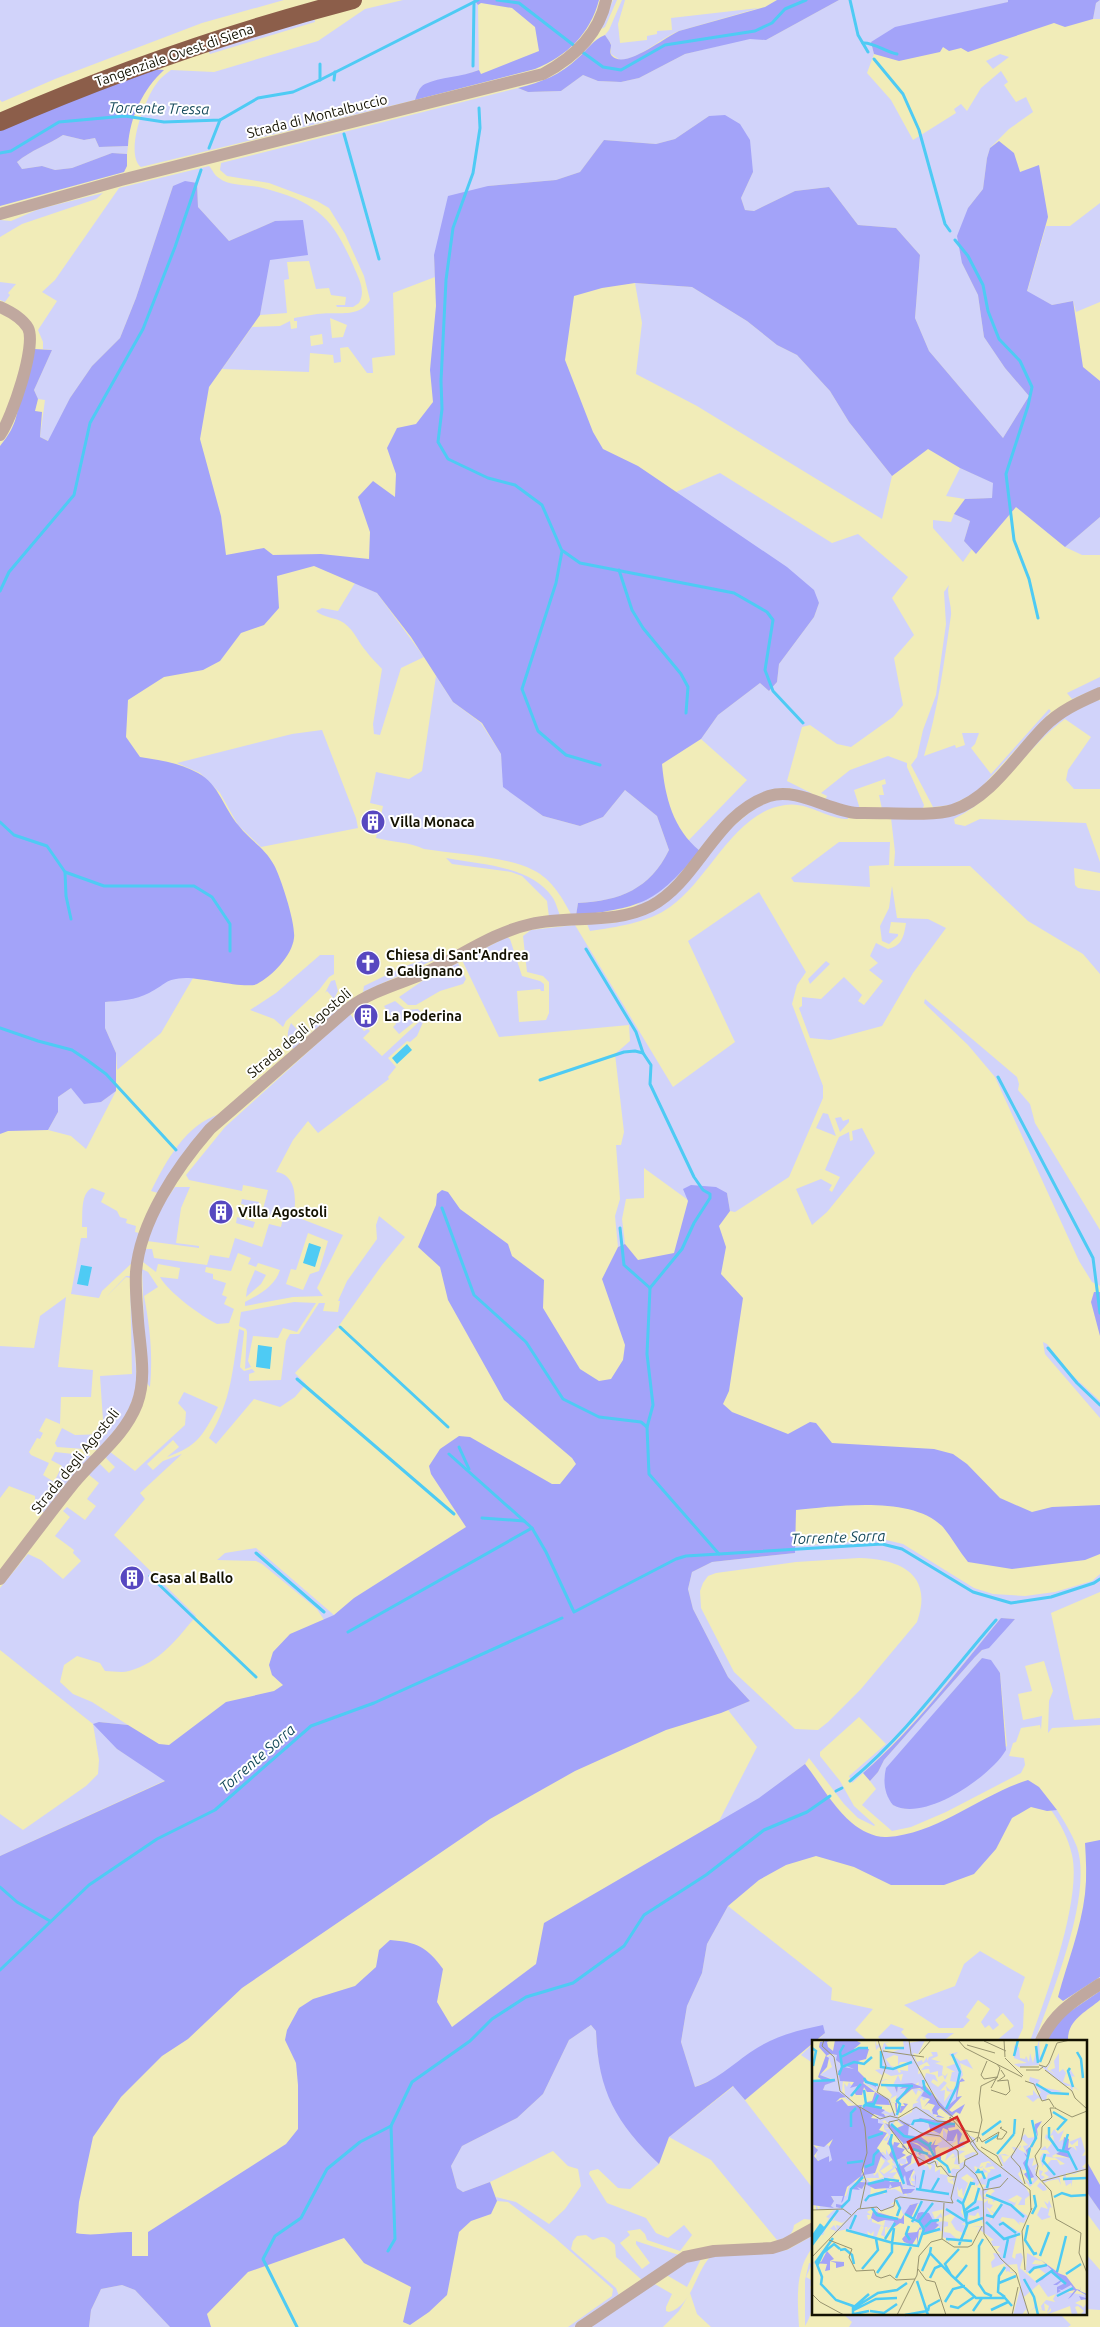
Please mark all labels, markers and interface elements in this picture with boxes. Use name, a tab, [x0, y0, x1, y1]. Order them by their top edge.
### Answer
street label: Tangenziale Ovest di Siena	[93, 20, 255, 90]
street label: Strada di Montalbuccio	[245, 91, 389, 141]
water label: Torrente Tressa	[108, 99, 210, 117]
building icon: Villa Monaca	[360, 809, 386, 835]
place label: Villa Monaca	[390, 814, 475, 830]
place label: Chiesa di Sant'Andrea a Galignano	[386, 947, 529, 979]
church icon: Chiesa di Sant'Andrea a Galignano	[355, 950, 381, 976]
street label: Strada degli Agostoli	[244, 985, 354, 1081]
building icon: La Poderina	[353, 1003, 379, 1029]
place label: La Poderina	[384, 1008, 462, 1024]
building icon: Villa Agostoli	[208, 1199, 234, 1225]
place label: Villa Agostoli	[238, 1204, 327, 1220]
street label: Strada degli Agostoli	[28, 1405, 122, 1517]
water label: Torrente Sorra	[790, 1527, 886, 1547]
building icon: Casa al Ballo	[119, 1565, 145, 1591]
place label: Casa al Ballo	[150, 1570, 233, 1586]
water label: Torrente Sorra	[216, 1721, 298, 1795]
inset map	[812, 2040, 1088, 2314]

